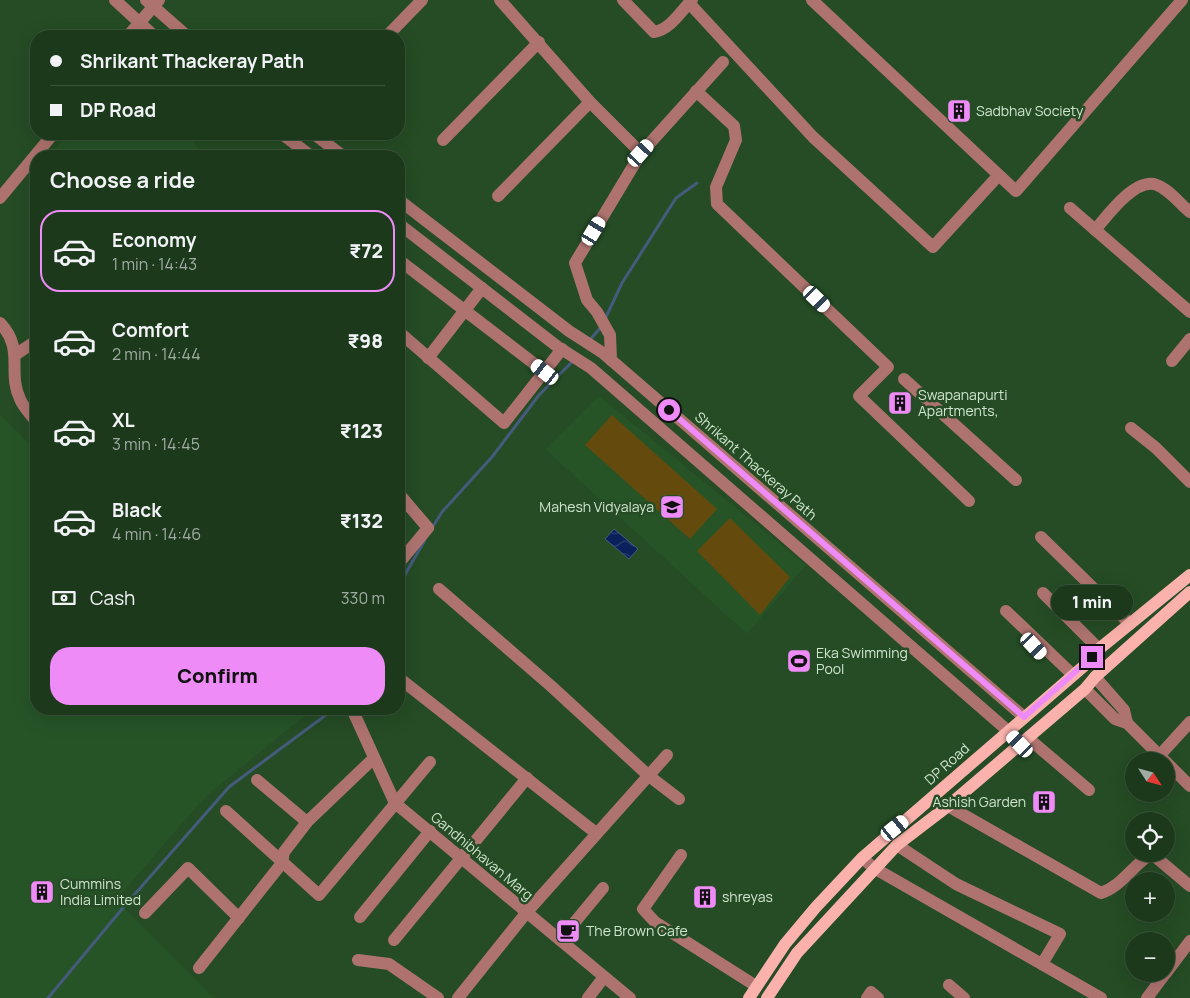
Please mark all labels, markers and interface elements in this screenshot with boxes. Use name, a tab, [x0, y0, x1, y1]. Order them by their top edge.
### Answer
text: Shrikant Thackeray Path	[80, 48, 304, 74]
text: DP Road	[80, 97, 156, 123]
building icon: Sadbhav Society	[946, 98, 972, 124]
place label: Sadbhav Society	[976, 101, 1084, 120]
car	[625, 137, 656, 169]
text: Choose a ride	[50, 165, 195, 195]
car	[579, 214, 608, 248]
text: Economy	[112, 227, 196, 253]
icon: car	[52, 229, 97, 274]
text: ₹72	[349, 238, 383, 264]
text: 1 min · 14:43	[112, 253, 197, 275]
car	[800, 283, 833, 315]
text: Comfort	[112, 317, 189, 343]
icon: car	[52, 319, 97, 364]
text: ₹98	[347, 328, 383, 354]
text: 2 min · 14:44	[112, 343, 201, 365]
car	[528, 357, 561, 387]
place label: Swapanapurti Apartments,	[918, 385, 1007, 420]
building icon: Swapanapurti Apartments,	[887, 390, 913, 416]
route start	[658, 399, 680, 421]
text: XL	[112, 407, 135, 433]
street label: Shrikant Thackeray Path	[691, 407, 821, 524]
icon: car	[52, 409, 97, 454]
text: ₹123	[340, 418, 383, 444]
text: 3 min · 14:45	[112, 433, 200, 455]
school or university icon: Mahesh Vidyalaya	[659, 494, 685, 520]
text: Black	[112, 497, 161, 523]
place label: Mahesh Vidyalaya	[539, 497, 654, 516]
icon: car	[52, 499, 97, 544]
text: ₹132	[340, 508, 383, 534]
text: 4 min · 14:46	[112, 523, 201, 545]
icon: cash	[50, 584, 78, 612]
callout: 1 min	[1051, 584, 1133, 620]
text: Cash	[90, 585, 135, 611]
text: 330 m	[341, 587, 385, 609]
text: 1 min	[1072, 591, 1112, 613]
car	[1018, 630, 1049, 662]
place label: Eka Swimming Pool	[816, 643, 908, 678]
route end	[1081, 646, 1103, 668]
button: Confirm	[50, 647, 385, 705]
sports icon: Eka Swimming Pool	[786, 648, 812, 674]
car	[1004, 728, 1035, 760]
street label: DP Road	[920, 739, 973, 789]
north arrow	[1125, 752, 1175, 802]
map controls	[1125, 752, 1175, 982]
building icon: Ashish Garden	[1031, 789, 1057, 815]
place label: Ashish Garden	[933, 792, 1026, 811]
street label: Gandhibhavan Marg	[427, 807, 537, 904]
button: locate	[1125, 812, 1175, 862]
car	[878, 813, 911, 843]
button: +	[1125, 872, 1175, 922]
place label: Cummins India Limited	[60, 874, 141, 909]
building icon: Cummins India Limited	[29, 879, 55, 905]
building icon: shreyas	[692, 884, 718, 910]
place label: shreyas	[722, 887, 773, 906]
cafe icon: The Brown Cafe	[555, 918, 581, 944]
place label: The Brown Cafe	[586, 921, 688, 940]
button: −	[1125, 932, 1175, 982]

